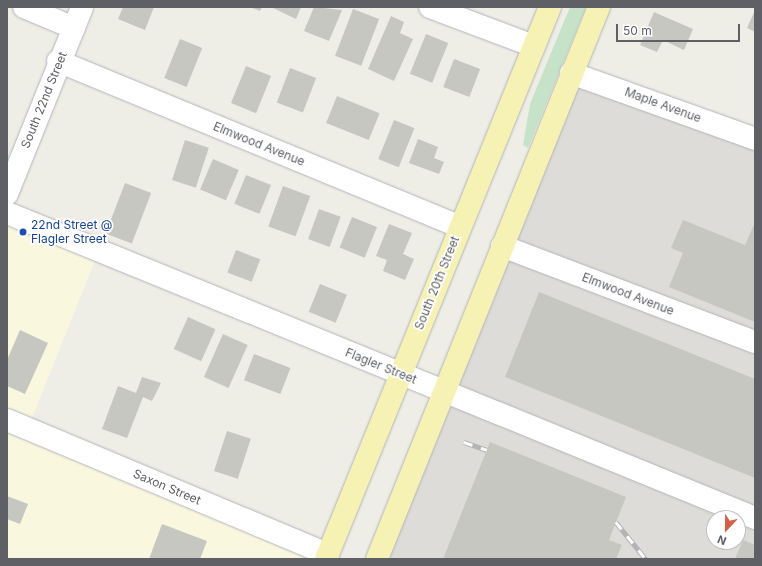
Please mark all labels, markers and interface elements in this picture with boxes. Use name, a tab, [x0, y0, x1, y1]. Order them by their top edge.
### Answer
scale bar	[618, 16, 742, 42]
text: 50 m	[623, 23, 652, 38]
street label: South 22nd Street	[18, 50, 70, 150]
street label: Maple Avenue	[623, 84, 703, 126]
street label: Elmwood Avenue	[211, 119, 307, 169]
place label: 22nd Street @ Flagler Street	[31, 218, 112, 246]
marker: 22nd Street @ Flagler Street	[18, 227, 28, 237]
street label: South 20th Street	[412, 234, 462, 332]
street label: Elmwood Avenue	[580, 270, 676, 318]
street label: Flagler Street	[343, 345, 419, 387]
street label: Saxon Street	[131, 466, 203, 508]
north arrow	[706, 510, 746, 550]
text: N	[715, 532, 728, 548]

